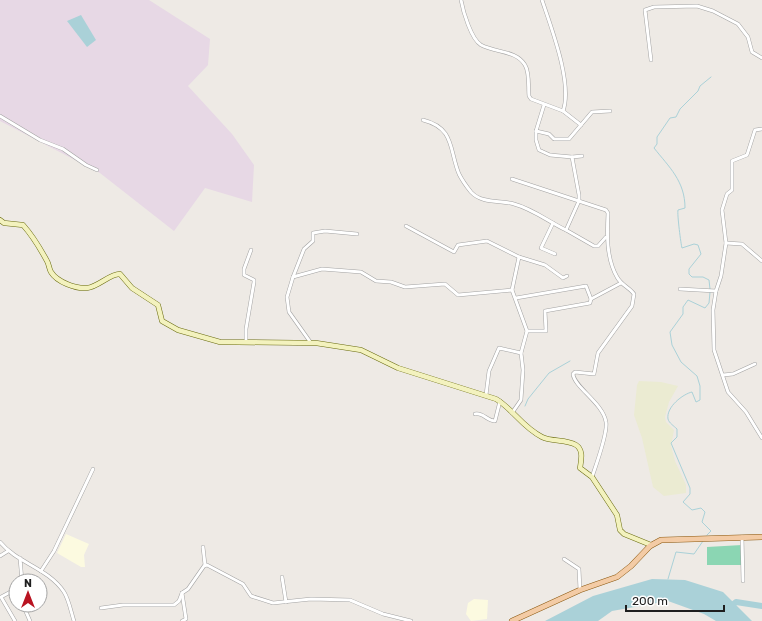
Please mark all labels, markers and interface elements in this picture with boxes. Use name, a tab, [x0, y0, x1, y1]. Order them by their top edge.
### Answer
north arrow	[8, 573, 48, 613]
text: N	[24, 577, 32, 590]
scale bar	[626, 587, 724, 613]
text: 200 m	[632, 594, 668, 608]

